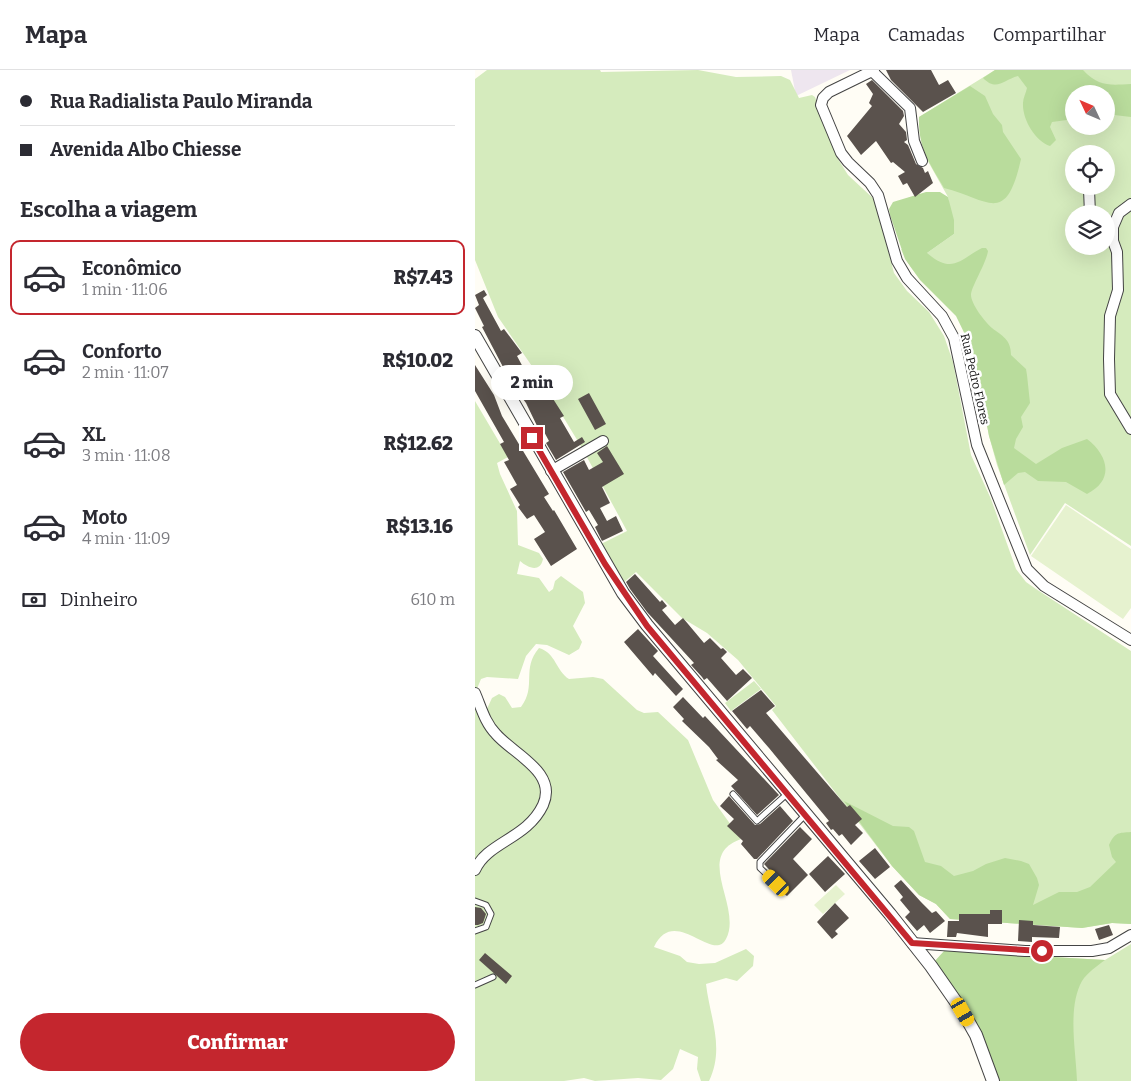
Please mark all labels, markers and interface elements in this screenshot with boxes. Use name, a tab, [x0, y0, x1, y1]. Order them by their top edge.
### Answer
text: Mapa	[25, 21, 87, 49]
text: Mapa	[814, 24, 860, 46]
text: Camadas	[888, 24, 965, 46]
text: Compartilhar	[993, 24, 1106, 46]
north arrow	[1065, 85, 1115, 135]
map controls	[1065, 85, 1115, 255]
text: Rua Radialista Paulo Miranda	[50, 90, 313, 113]
text: Avenida Albo Chiesse	[50, 138, 241, 161]
button: locate	[1065, 145, 1115, 195]
text: Escolha a viagem	[20, 196, 197, 223]
button: layers	[1065, 205, 1115, 255]
icon: car	[22, 255, 67, 300]
text: Econômico	[82, 257, 182, 280]
text: R$7.43	[393, 266, 453, 289]
text: 1 min · 11:06	[82, 280, 168, 299]
street label: Rua Pedro Flores	[958, 332, 992, 426]
icon: car	[22, 338, 67, 383]
text: Conforto	[82, 340, 162, 363]
text: R$10.02	[382, 349, 453, 372]
text: 2 min · 11:07	[82, 363, 169, 382]
callout: 2 min	[491, 366, 573, 400]
text: 2 min	[511, 373, 553, 392]
icon: car	[22, 421, 67, 466]
text: XL	[82, 423, 106, 446]
route end	[521, 427, 543, 449]
text: R$12.62	[383, 432, 453, 455]
text: 3 min · 11:08	[82, 446, 171, 465]
icon: car	[22, 504, 67, 549]
text: Moto	[82, 506, 128, 529]
text: R$13.16	[386, 515, 453, 538]
text: 4 min · 11:09	[82, 529, 170, 548]
icon: cash	[20, 586, 48, 614]
text: Dinheiro	[60, 588, 138, 611]
text: 610 m	[411, 590, 455, 609]
car	[760, 867, 791, 899]
route start	[1031, 940, 1053, 962]
car	[949, 995, 976, 1029]
button: Confirmar	[20, 1013, 455, 1071]

